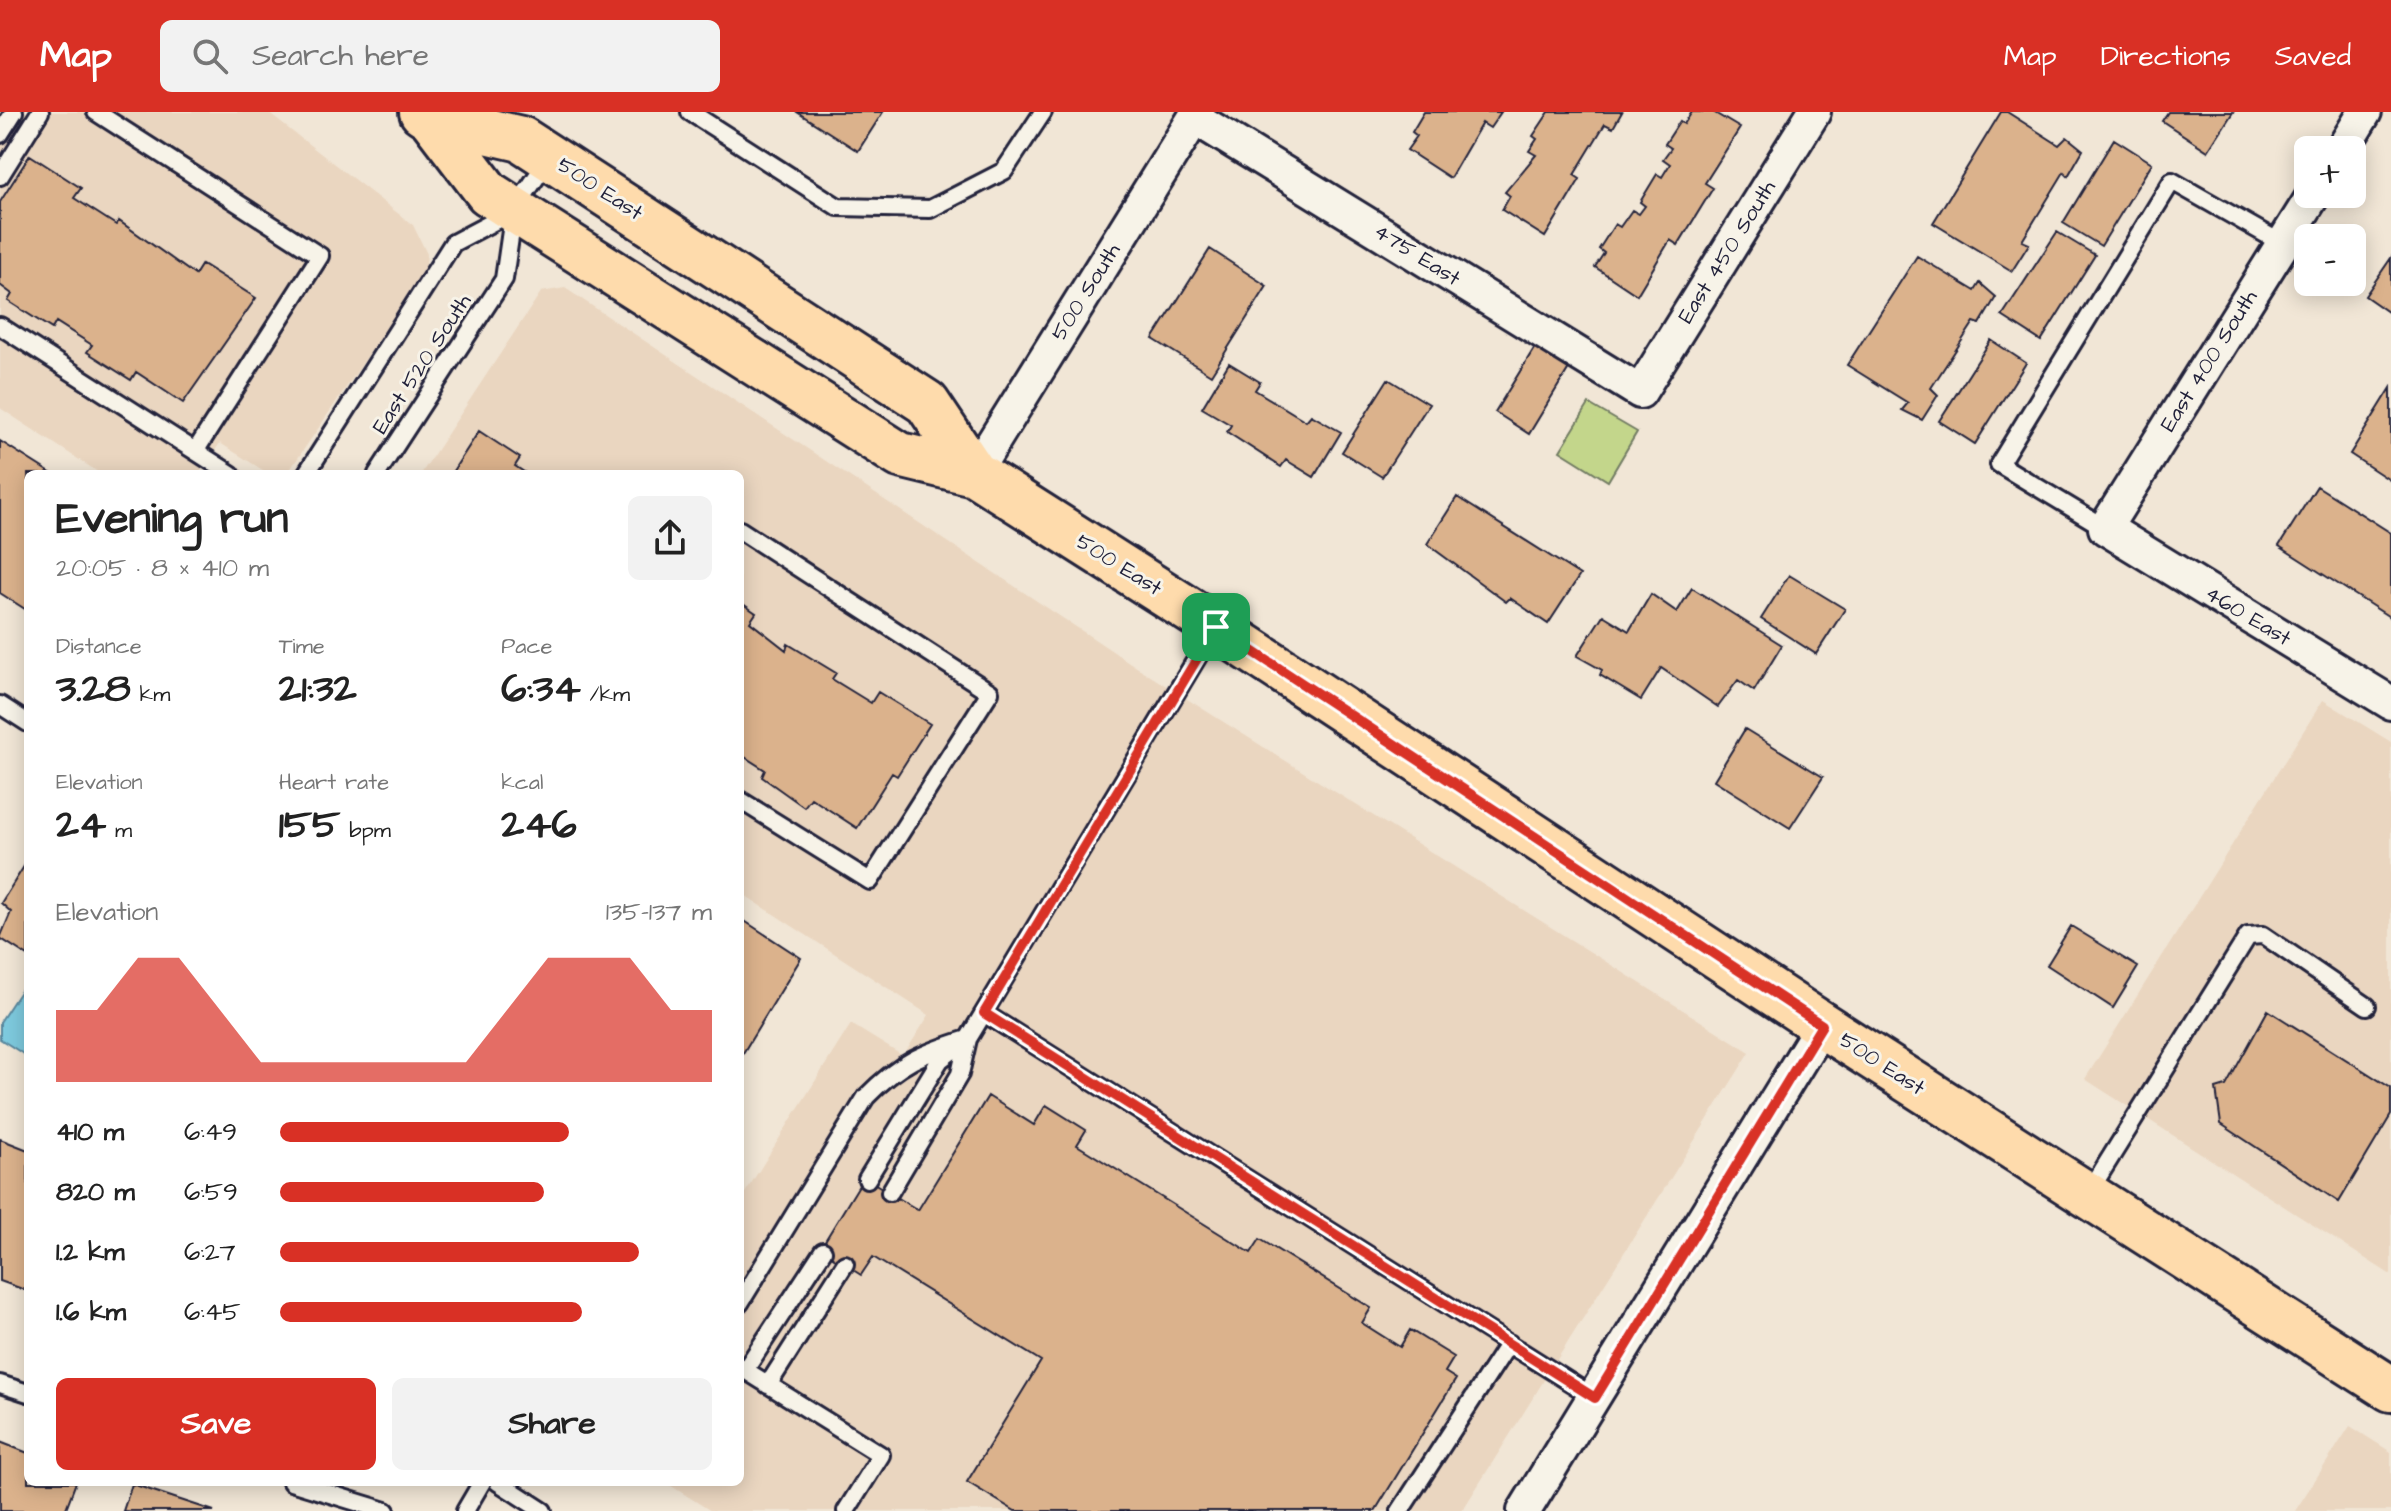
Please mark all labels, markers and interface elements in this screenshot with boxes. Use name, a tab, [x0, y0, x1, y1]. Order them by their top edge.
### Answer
search box	[160, 20, 720, 92]
text: Map	[40, 30, 112, 82]
icon: search	[188, 34, 232, 78]
text: Search here	[252, 35, 429, 77]
text: Map	[2004, 37, 2057, 76]
text: Directions	[2101, 37, 2231, 76]
text: Saved	[2275, 37, 2351, 76]
map controls	[2294, 136, 2366, 296]
button: +	[2294, 136, 2366, 208]
street label: 500 East	[551, 150, 649, 228]
street label: East 450 South	[1670, 174, 1784, 330]
street label: 475 East	[1368, 216, 1466, 294]
button: −	[2294, 224, 2366, 296]
street label: 500 South	[1044, 237, 1128, 347]
street label: East 400 South	[2153, 284, 2265, 438]
street label: East 520 South	[365, 288, 479, 440]
text: Evening run	[56, 489, 288, 550]
button: share	[628, 496, 712, 580]
street label: 500 East	[1070, 526, 1168, 604]
text: 20:05 · 8 × 410 m	[56, 550, 269, 586]
street label: 460 East	[2199, 578, 2297, 654]
pin	[1182, 593, 1250, 661]
icon: arrive	[1194, 605, 1238, 649]
text: Distance	[56, 631, 142, 662]
text: Time	[279, 631, 325, 662]
text: Pace	[501, 631, 552, 662]
text: 3.28	[56, 662, 131, 717]
text: 21:32	[279, 662, 357, 717]
text: 6:34	[501, 662, 581, 717]
text: km	[131, 679, 170, 710]
text: /km	[581, 679, 630, 710]
text: Elevation	[56, 767, 143, 798]
text: Heart rate	[279, 767, 389, 798]
text: kcal	[501, 767, 543, 798]
text: 24	[56, 798, 106, 853]
text: 155	[279, 798, 340, 853]
text: 246	[501, 798, 577, 853]
text: m	[106, 815, 132, 846]
text: bpm	[340, 815, 391, 846]
text: Elevation	[56, 894, 158, 930]
text: 135–137 m	[606, 894, 712, 930]
street label: 500 East	[1833, 1025, 1931, 1103]
text: 410 m	[56, 1114, 124, 1150]
text: 6:49	[184, 1114, 237, 1150]
text: 820 m	[56, 1174, 135, 1210]
text: 6:59	[184, 1174, 238, 1210]
text: 1.2 km	[56, 1234, 124, 1270]
text: 6:27	[184, 1234, 236, 1270]
text: 1.6 km	[56, 1294, 126, 1330]
text: 6:45	[184, 1294, 241, 1330]
button: Save	[56, 1378, 376, 1470]
button: Share	[392, 1378, 712, 1470]

